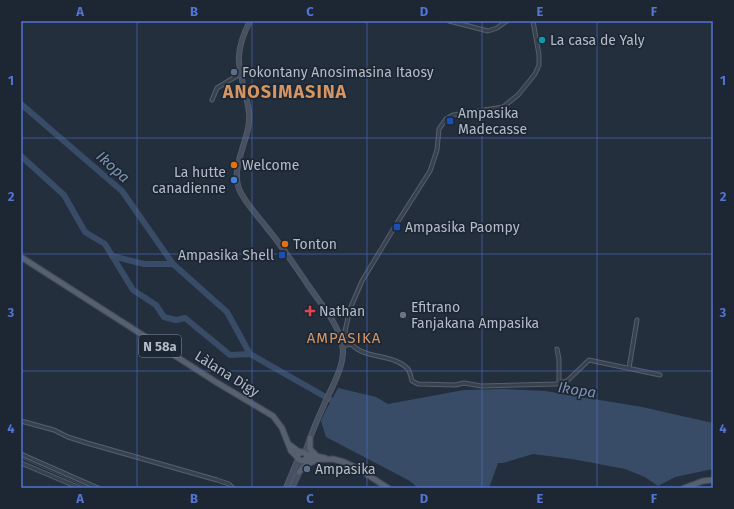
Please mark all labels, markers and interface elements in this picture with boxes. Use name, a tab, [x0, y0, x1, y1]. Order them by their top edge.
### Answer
text: A	[75, 4, 84, 19]
text: B	[190, 4, 198, 19]
text: C	[306, 4, 314, 19]
text: D	[420, 4, 429, 19]
text: E	[537, 4, 544, 19]
text: F	[651, 4, 658, 19]
place label: La casa de Yaly	[550, 32, 645, 49]
marker: La casa de Yaly	[537, 35, 547, 45]
place label: Fokontany Anosimasina Itaosy	[242, 64, 434, 81]
marker: Fokontany Anosimasina Itaosy	[229, 67, 239, 77]
text: 1	[8, 73, 14, 88]
text: 1	[720, 73, 726, 88]
district label: ANOSIMASINA	[222, 81, 347, 103]
place label: Ampasika Madecasse	[458, 105, 527, 138]
marker: Ampasika Madecasse	[445, 116, 455, 126]
water label: Ikopa	[93, 147, 133, 187]
place label: Welcome	[242, 157, 299, 174]
marker: Welcome	[229, 160, 239, 170]
place label: La hutte canadienne	[152, 164, 226, 197]
marker: La hutte canadienne	[229, 175, 239, 185]
text: 2	[8, 189, 15, 204]
text: 2	[720, 189, 727, 204]
place label: Ampasika Paompy	[405, 219, 520, 236]
marker: Ampasika Paompy	[392, 222, 402, 232]
place label: Tonton	[293, 236, 337, 253]
marker: Tonton	[280, 239, 290, 249]
place label: Ampasika Shell	[178, 247, 274, 264]
marker: Ampasika Shell	[277, 250, 287, 260]
place label: Efitrano Fanjakana Ampasika	[411, 299, 539, 332]
place label: Nathan	[319, 303, 365, 320]
text: 3	[7, 305, 15, 320]
marker: Nathan	[304, 305, 316, 317]
text: 3	[719, 305, 727, 320]
marker: Efitrano Fanjakana Ampasika	[398, 310, 408, 320]
district label: AMPASIKA	[307, 329, 381, 347]
road number: N 58a	[139, 335, 181, 357]
street label: Làlana Digy	[192, 348, 262, 401]
water label: Ikopa	[557, 378, 597, 402]
text: 4	[7, 421, 15, 436]
text: 4	[719, 421, 727, 436]
place label: Ampasika	[315, 461, 376, 478]
marker: Ampasika	[302, 464, 312, 474]
text: A	[75, 491, 84, 506]
text: B	[190, 491, 198, 506]
text: C	[306, 491, 314, 506]
text: D	[420, 491, 429, 506]
text: E	[537, 491, 544, 506]
text: F	[651, 491, 658, 506]

